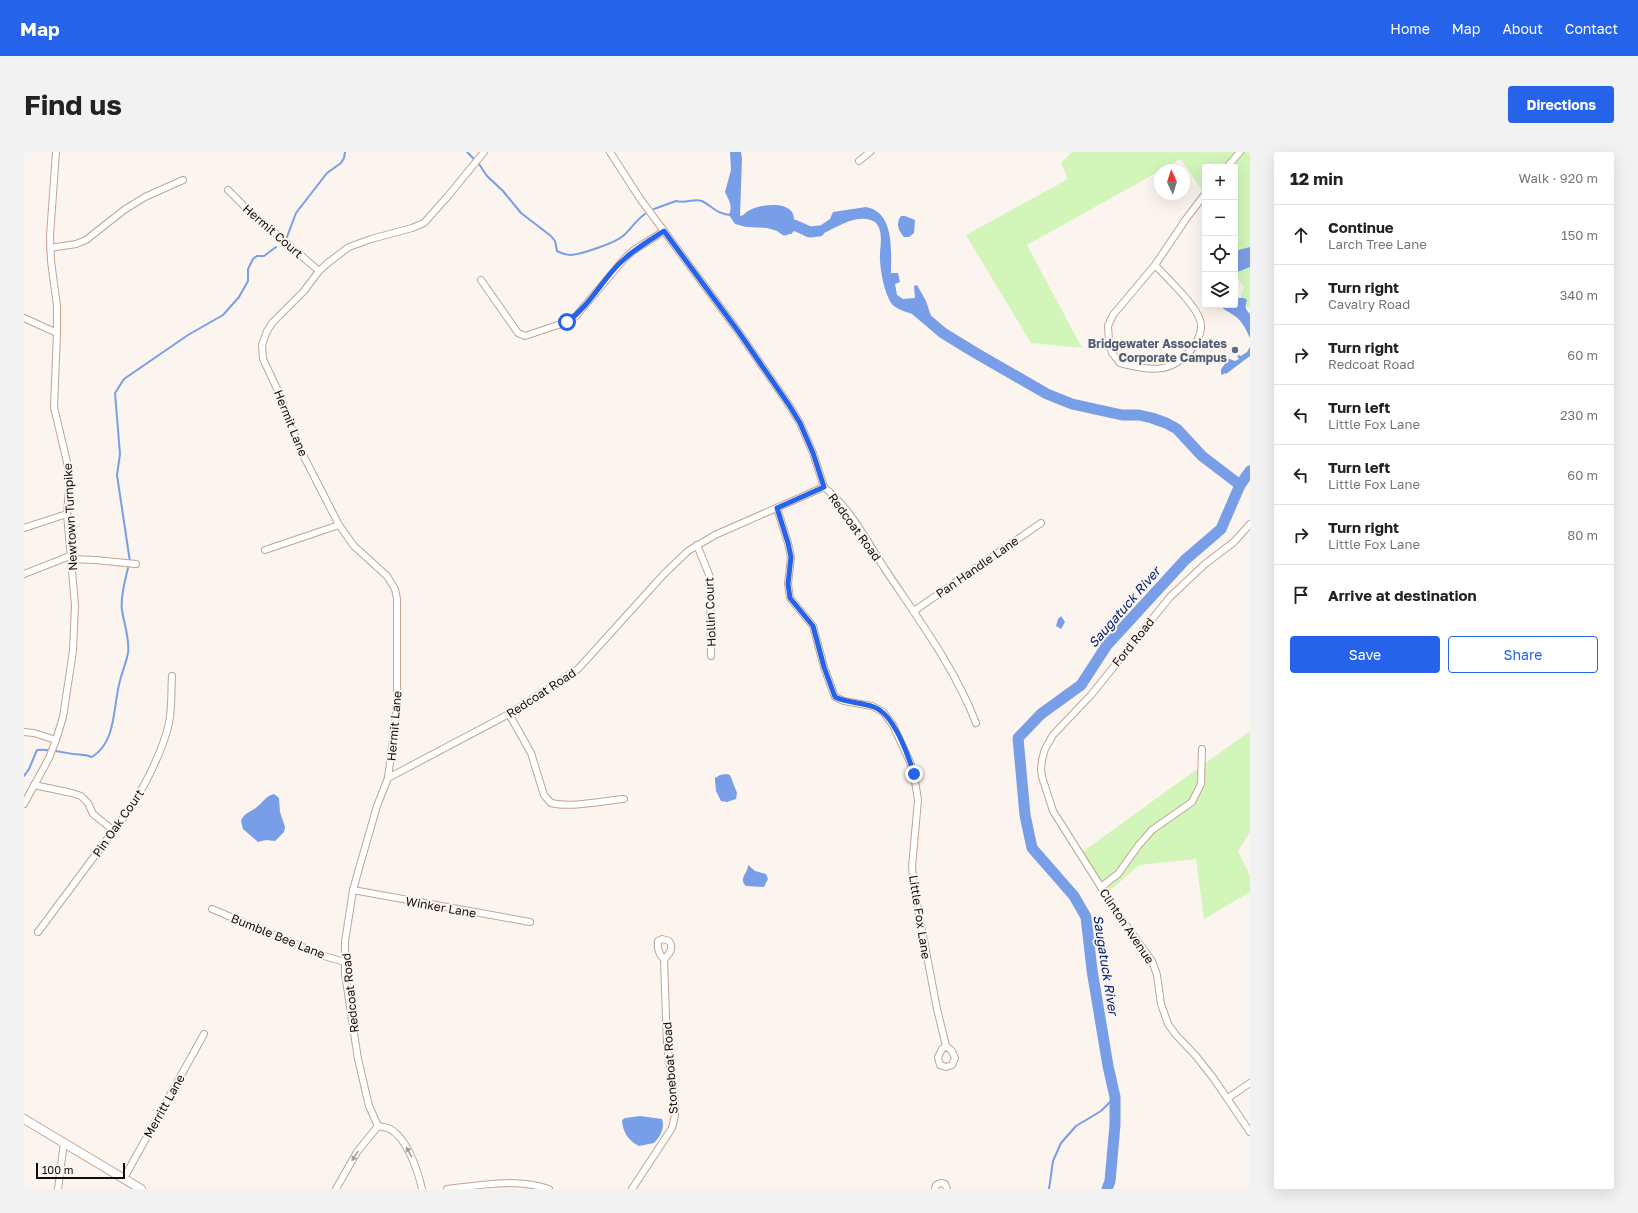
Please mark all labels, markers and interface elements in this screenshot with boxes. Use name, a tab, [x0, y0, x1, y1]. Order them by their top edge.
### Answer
text: Map	[20, 17, 60, 40]
text: Home	[1390, 20, 1430, 37]
text: Map	[1452, 20, 1480, 37]
text: About	[1502, 20, 1543, 37]
text: Contact	[1565, 20, 1618, 37]
button: Directions	[1508, 86, 1614, 123]
text: Find us	[24, 88, 122, 121]
north arrow	[1154, 164, 1190, 200]
map controls	[1202, 164, 1238, 308]
button: +	[1202, 164, 1238, 200]
text: 12 min	[1290, 168, 1343, 189]
text: Walk · 920 m	[1519, 170, 1598, 186]
button: −	[1202, 200, 1238, 236]
street label: Hermit Court	[240, 201, 306, 261]
text: Continue	[1328, 218, 1394, 236]
icon: ahead	[1290, 224, 1312, 246]
text: 150 m	[1561, 227, 1598, 243]
button: locate	[1202, 236, 1238, 272]
text: Larch Tree Lane	[1328, 236, 1427, 252]
button: layers	[1202, 272, 1238, 308]
text: Turn right	[1328, 278, 1399, 296]
icon: right	[1290, 284, 1312, 306]
text: 340 m	[1560, 287, 1598, 303]
text: Cavalry Road	[1328, 296, 1410, 312]
route start	[558, 313, 576, 331]
place label: Bridgewater Associates Corporate Campus	[1088, 336, 1227, 365]
text: Turn right	[1328, 338, 1399, 356]
icon: right	[1290, 344, 1312, 366]
marker: Bridgewater Associates Corporate Campus	[1230, 345, 1240, 355]
text: 60 m	[1567, 347, 1598, 363]
text: Redcoat Road	[1328, 356, 1415, 372]
street label: Hermit Lane	[271, 388, 311, 459]
text: Turn left	[1328, 398, 1390, 416]
icon: left	[1290, 404, 1312, 426]
text: 230 m	[1560, 407, 1598, 423]
text: Little Fox Lane	[1328, 416, 1420, 432]
text: Turn left	[1328, 458, 1390, 476]
street label: Newtown Turnpike	[60, 463, 80, 571]
icon: left	[1290, 464, 1312, 486]
text: 60 m	[1567, 467, 1598, 483]
text: Little Fox Lane	[1328, 476, 1420, 492]
street label: Redcoat Road	[825, 490, 885, 564]
text: Turn right	[1328, 518, 1399, 536]
icon: right	[1290, 524, 1312, 546]
text: 80 m	[1567, 527, 1598, 543]
street label: Pan Handle Lane	[933, 533, 1021, 601]
text: Little Fox Lane	[1328, 536, 1420, 552]
water label: Saugatuck River	[1085, 562, 1165, 651]
street label: Hollin Court	[701, 577, 719, 647]
icon: arrive	[1290, 584, 1312, 606]
text: Arrive at destination	[1328, 586, 1477, 604]
street label: Ford Road	[1109, 615, 1157, 669]
button: Save	[1290, 636, 1440, 673]
button: Share	[1448, 636, 1598, 673]
street label: Redcoat Road	[503, 665, 579, 721]
street label: Hermit Lane	[383, 690, 405, 762]
route end	[905, 765, 923, 783]
street label: Pin Oak Court	[89, 786, 147, 860]
street label: Little Fox Lane	[906, 874, 934, 960]
street label: Clinton Avenue	[1096, 886, 1158, 966]
street label: Winker Lane	[405, 893, 477, 921]
street label: Bumble Bee Lane	[229, 910, 327, 962]
water label: Saugatuck River	[1090, 914, 1122, 1018]
street label: Redcoat Road	[338, 952, 362, 1034]
street label: Stoneboat Road	[659, 1021, 681, 1115]
street label: Merritt Lane	[140, 1072, 188, 1140]
one-way arrow	[405, 1147, 412, 1158]
one-way arrow	[351, 1151, 359, 1161]
scale bar	[36, 1161, 125, 1180]
text: 100 m	[42, 1163, 73, 1176]

